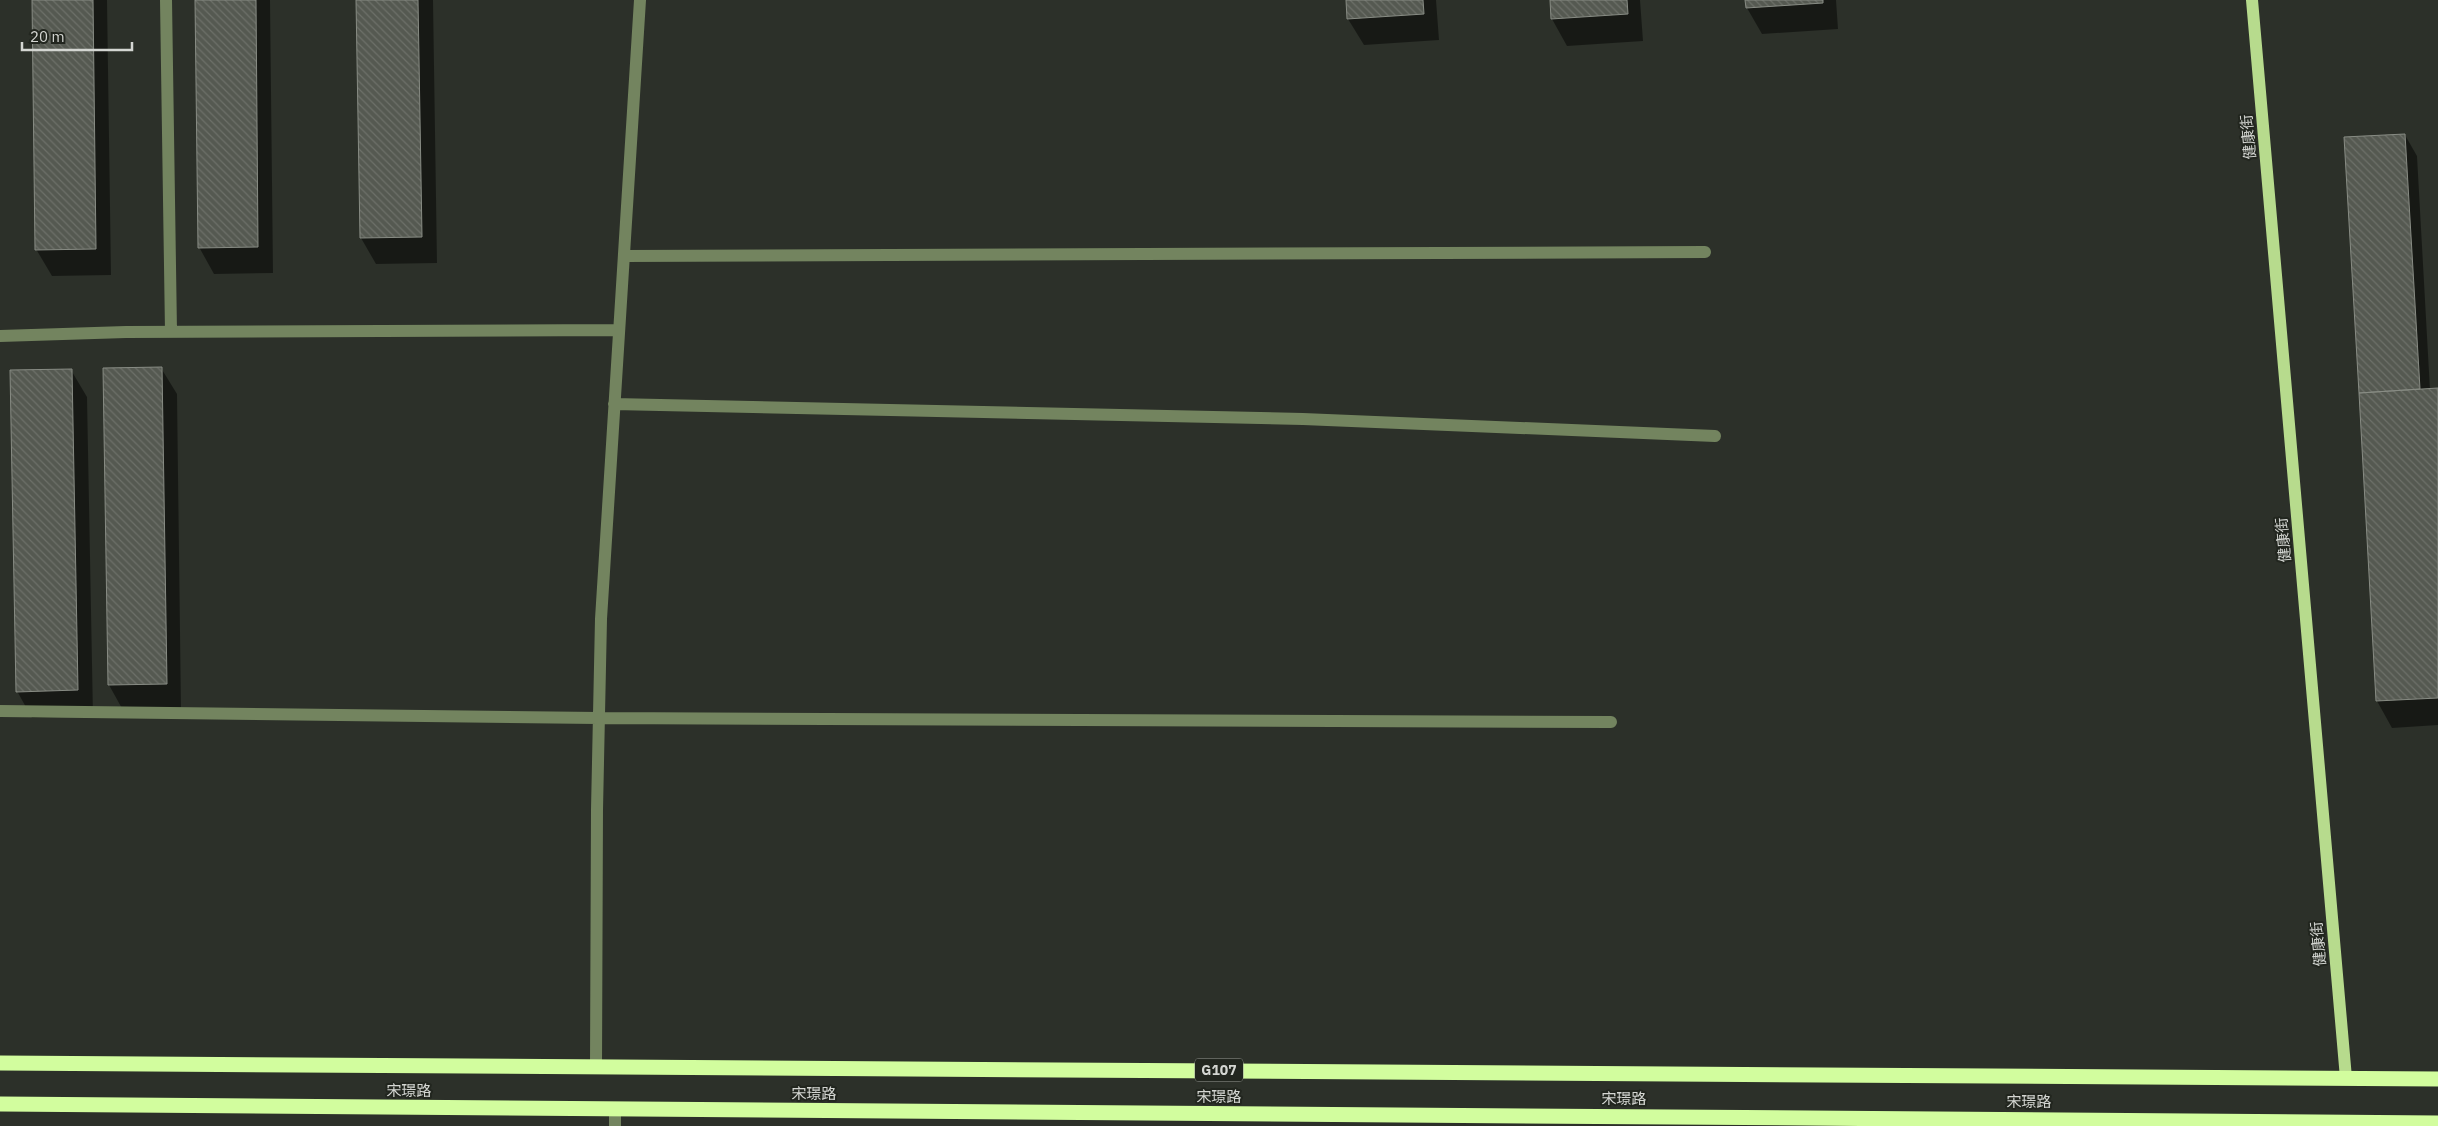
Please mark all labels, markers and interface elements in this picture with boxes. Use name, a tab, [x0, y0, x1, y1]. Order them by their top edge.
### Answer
scale bar	[22, 20, 132, 52]
text: 20 m	[30, 27, 65, 46]
street label: 健康街	[2237, 114, 2259, 160]
street label: 健康街	[2272, 517, 2294, 563]
street label: 健康街	[2307, 921, 2329, 967]
road number: G107	[1195, 1058, 1243, 1082]
street label: 宋璟路	[386, 1081, 432, 1100]
street label: 宋璟路	[791, 1084, 837, 1103]
street label: 宋璟路	[1196, 1087, 1242, 1106]
street label: 宋璟路	[1601, 1089, 1647, 1108]
street label: 宋璟路	[2006, 1092, 2052, 1111]

